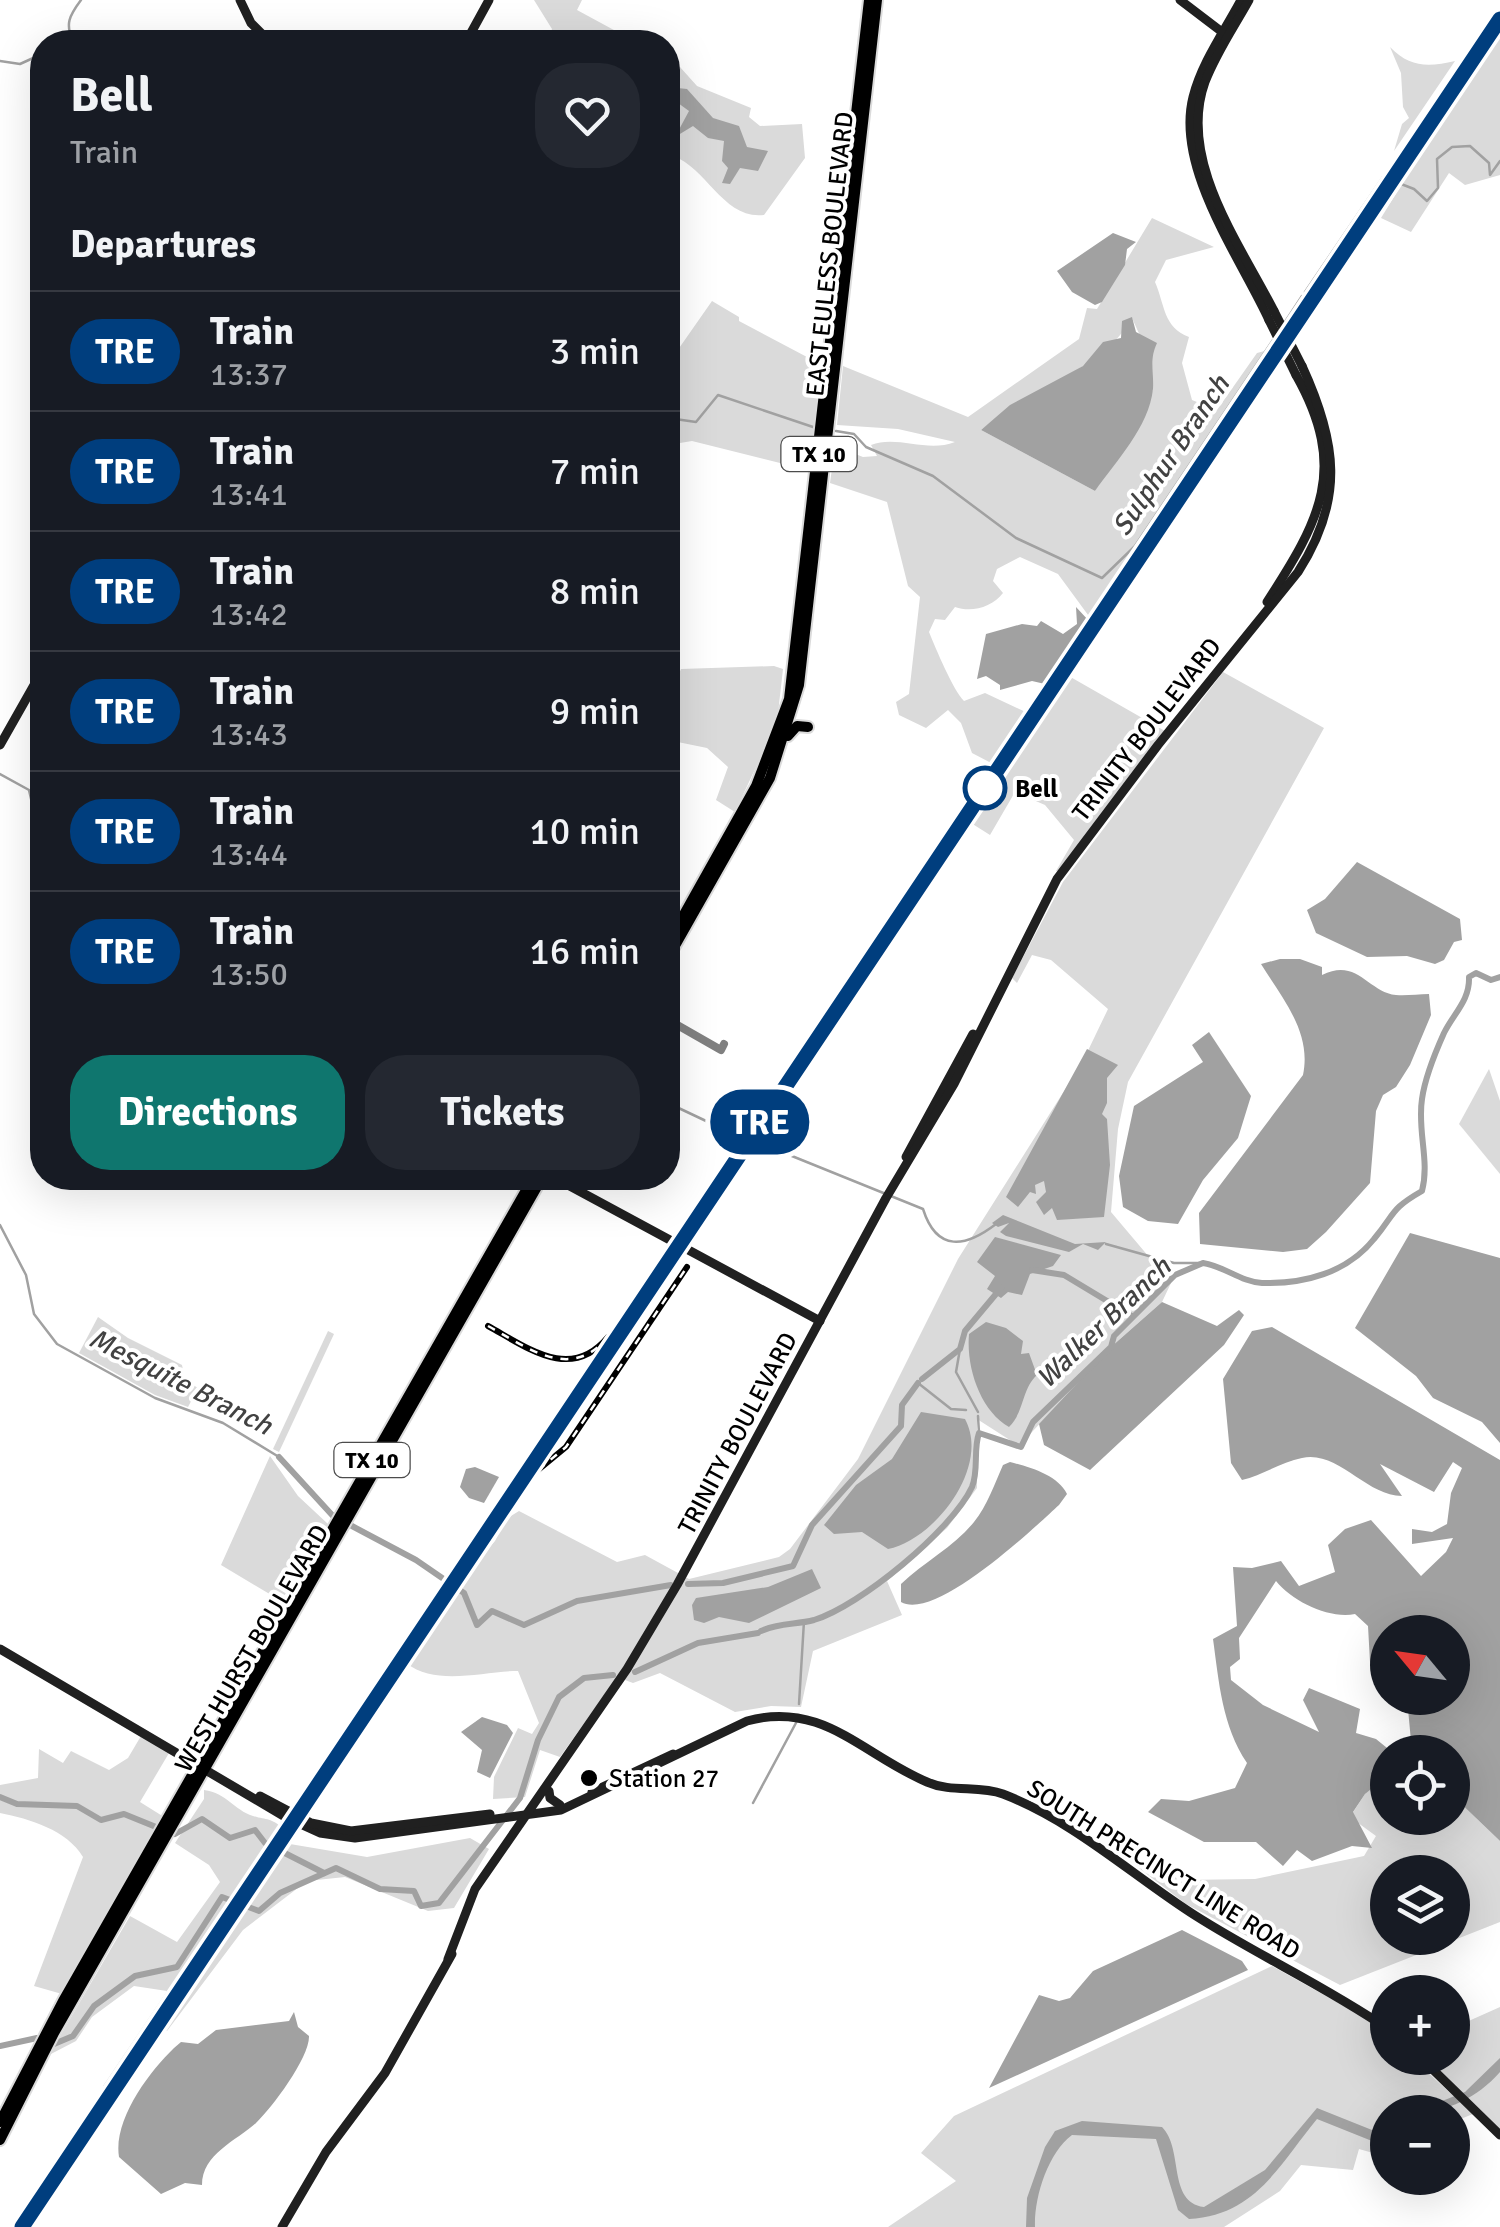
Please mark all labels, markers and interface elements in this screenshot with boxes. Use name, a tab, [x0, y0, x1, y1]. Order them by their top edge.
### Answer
button: heart	[535, 63, 640, 168]
text: Bell	[70, 66, 153, 125]
street label: EAST EULESS BOULEVARD	[799, 110, 860, 398]
text: Train	[70, 133, 138, 172]
text: Departures	[70, 221, 256, 268]
text: Train	[210, 308, 294, 355]
text: 3 min	[550, 328, 640, 375]
text: TRE	[95, 330, 155, 373]
text: 13:37	[210, 355, 288, 394]
water label: Sulphur Branch	[1105, 369, 1237, 542]
text: Train	[210, 428, 294, 475]
road number: TX 10	[782, 437, 856, 471]
text: 7 min	[550, 448, 640, 495]
text: TRE	[95, 450, 155, 493]
text: 13:41	[210, 475, 288, 514]
text: Train	[210, 548, 294, 595]
text: 8 min	[550, 568, 640, 615]
text: TRE	[95, 570, 155, 613]
text: 13:42	[210, 595, 288, 634]
street label: TRINITY BOULEVARD	[1065, 631, 1228, 827]
text: Train	[210, 668, 294, 715]
text: 9 min	[550, 688, 640, 735]
text: TRE	[95, 690, 155, 733]
text: 13:43	[210, 715, 288, 754]
marker: Bell	[964, 767, 1006, 809]
place label: Bell	[1015, 773, 1058, 804]
text: Train	[210, 788, 294, 835]
text: 10 min	[529, 808, 640, 855]
text: TRE	[95, 810, 155, 853]
text: 13:44	[210, 835, 288, 874]
text: Train	[210, 908, 294, 955]
text: 16 min	[529, 928, 640, 975]
text: TRE	[95, 930, 155, 973]
text: 13:50	[210, 955, 288, 994]
button: Directions	[70, 1055, 345, 1170]
button: Tickets	[365, 1055, 640, 1170]
line badge: TRE	[702, 1090, 818, 1154]
text: TRE	[730, 1101, 790, 1144]
water label: Walker Branch	[1029, 1250, 1179, 1395]
water label: Mesquite Branch	[83, 1321, 278, 1443]
street label: TRINITY BOULEVARD	[671, 1327, 804, 1539]
road number: TX 10	[334, 1443, 410, 1477]
street label: WEST HURST BOULEVARD	[168, 1519, 335, 1778]
north arrow	[1370, 1615, 1470, 1715]
map controls	[1370, 1615, 1470, 2195]
button: locate	[1370, 1735, 1470, 1835]
place label: Station 27	[609, 1763, 719, 1794]
marker: Station 27	[578, 1767, 600, 1789]
street label: SOUTH PRECINCT LINE ROAD	[1021, 1773, 1306, 1966]
button: layers	[1370, 1855, 1470, 1955]
button: +	[1370, 1975, 1470, 2075]
button: −	[1370, 2095, 1470, 2195]

